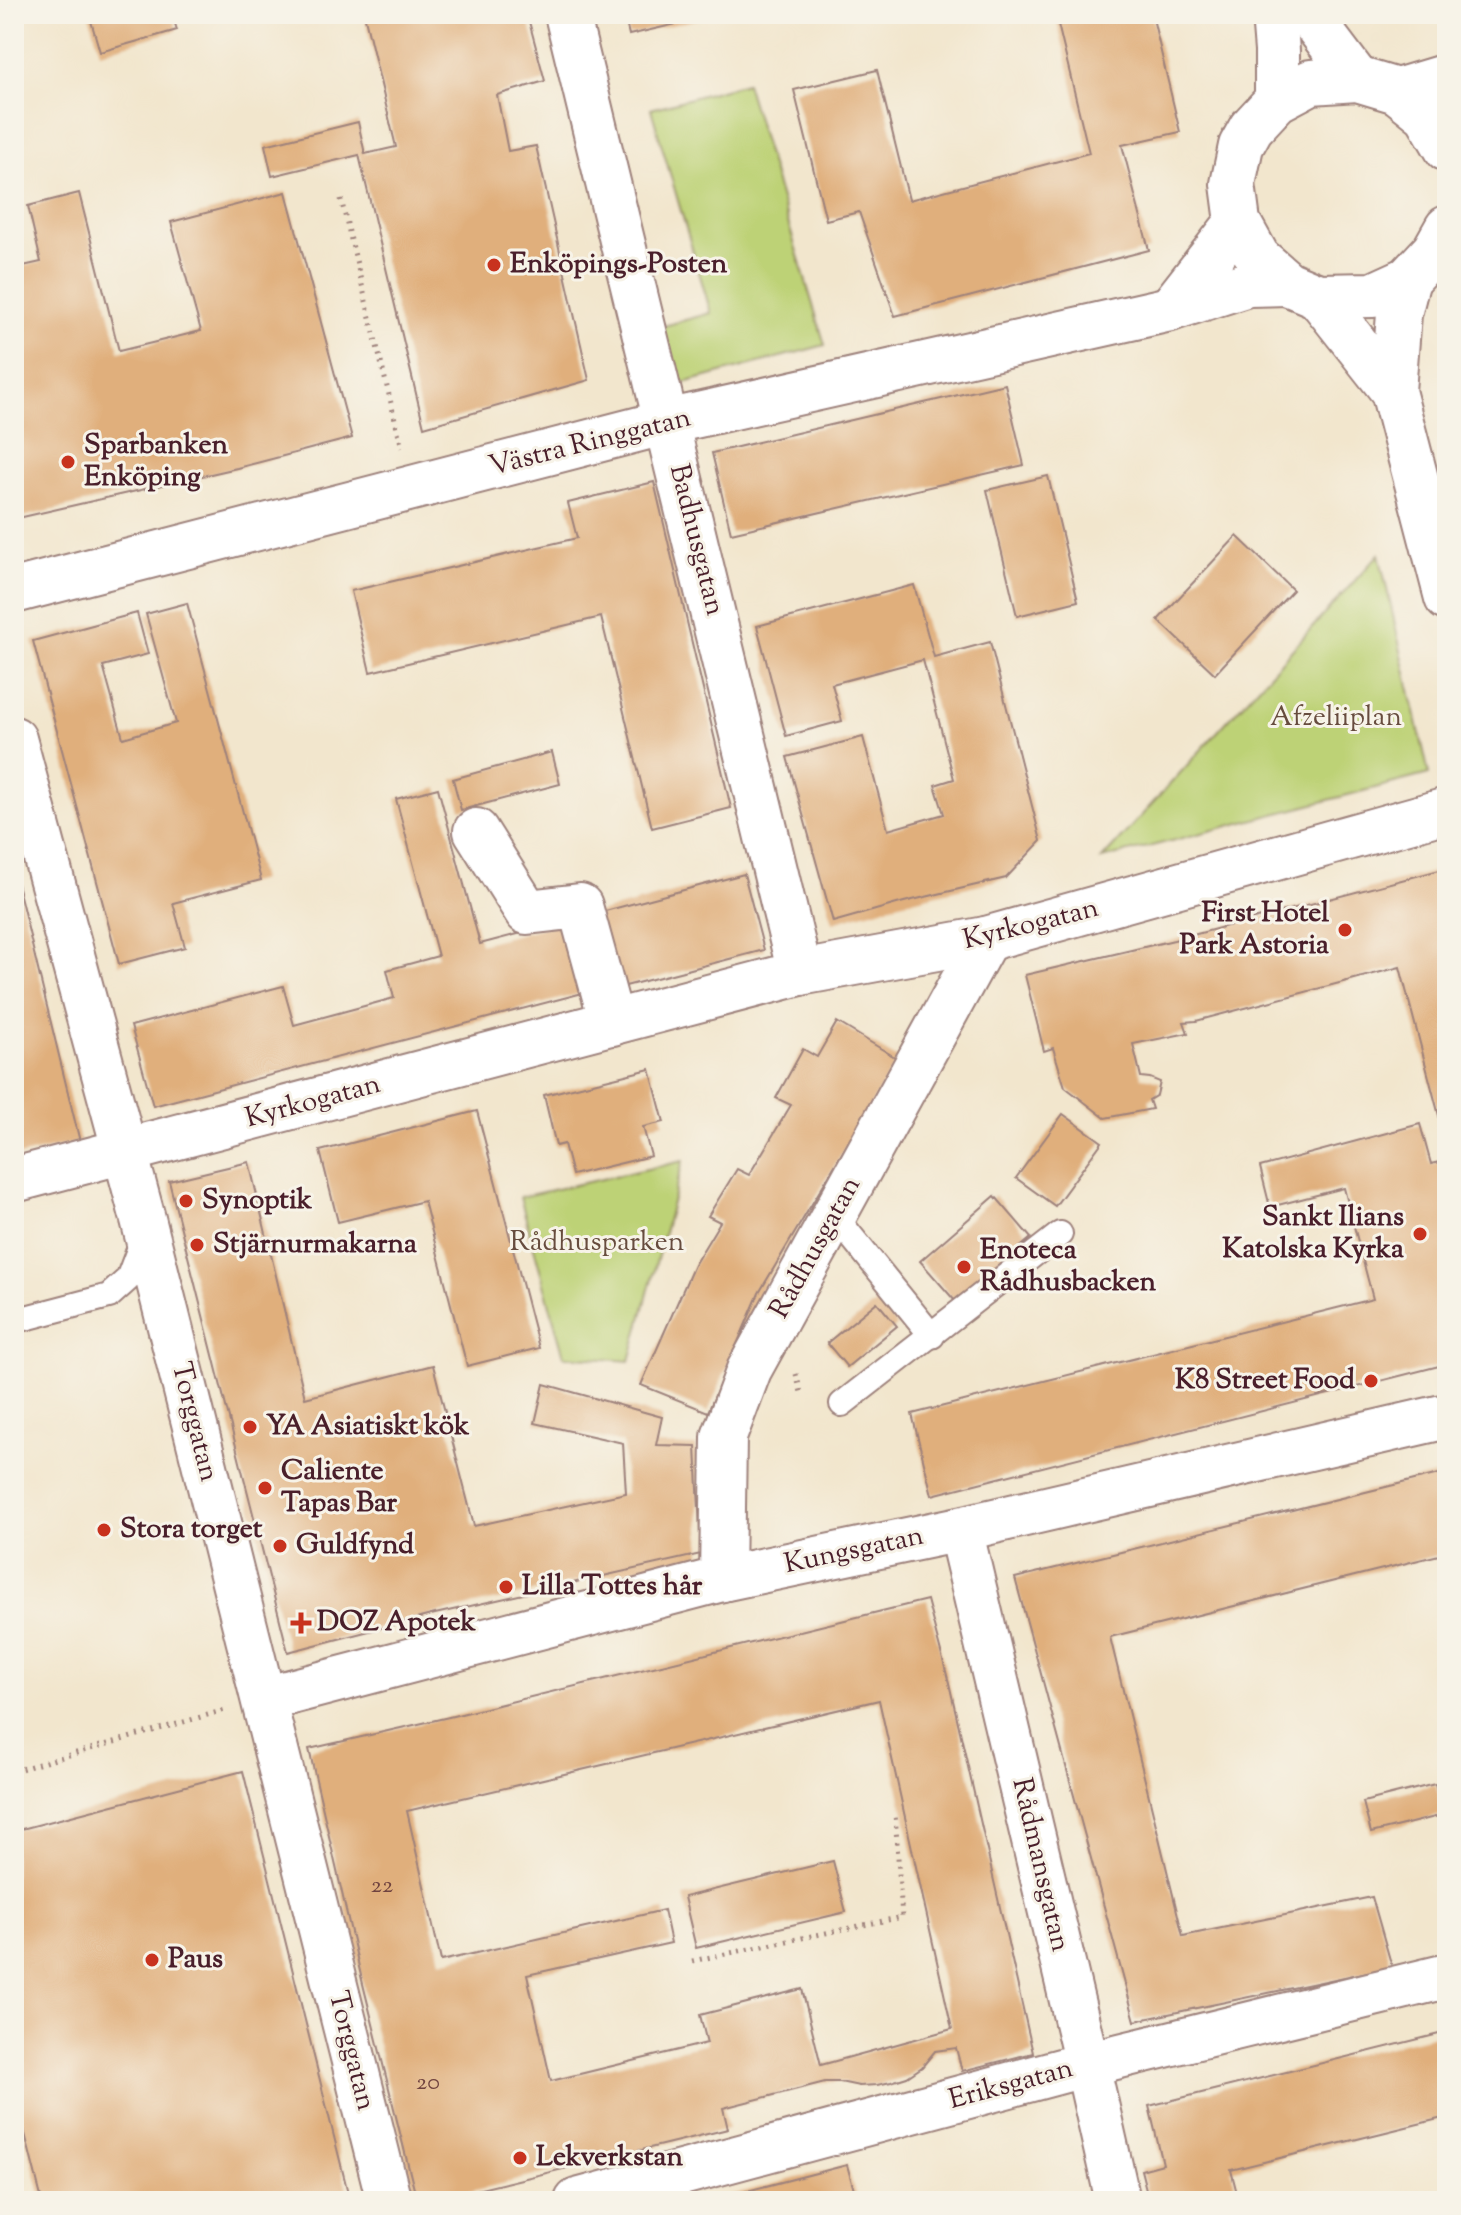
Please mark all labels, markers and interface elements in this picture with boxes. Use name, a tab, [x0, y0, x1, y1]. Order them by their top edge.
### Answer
place label: Enköpings-Posten	[510, 245, 728, 285]
marker: Enköpings-Posten	[485, 256, 503, 274]
street label: Västra Ringgatan	[485, 399, 695, 487]
place label: Sparbanken Enköping	[84, 426, 229, 498]
marker: Sparbanken Enköping	[59, 453, 77, 471]
street label: Badhusgatan	[658, 460, 734, 620]
park label: Afzeliiplan	[1270, 698, 1402, 738]
street label: Kyrkogatan	[959, 889, 1103, 961]
place label: First Hotel Park Astoria	[1180, 894, 1329, 966]
marker: First Hotel Park Astoria	[1336, 921, 1354, 939]
street label: Kyrkogatan	[241, 1065, 385, 1139]
street label: Rådhusgatan	[760, 1170, 872, 1326]
place label: Synoptik	[202, 1181, 313, 1221]
marker: Synoptik	[177, 1192, 195, 1210]
place label: Sankt Ilians Katolska Kyrka	[1222, 1198, 1404, 1270]
park label: Rådhusparken	[510, 1223, 684, 1263]
place label: Stjärnurmakarna	[213, 1225, 417, 1265]
marker: Sankt Ilians Katolska Kyrka	[1411, 1225, 1429, 1243]
place label: Enoteca Rådhusbacken	[980, 1231, 1157, 1303]
marker: Stjärnurmakarna	[188, 1236, 206, 1254]
marker: Enoteca Rådhusbacken	[955, 1258, 973, 1276]
street label: Torggatan	[160, 1358, 228, 1486]
place label: K8 Street Food	[1175, 1361, 1355, 1401]
marker: K8 Street Food	[1362, 1372, 1380, 1390]
place label: YA Asiatiskt kök	[266, 1407, 470, 1447]
marker: YA Asiatiskt kök	[241, 1418, 259, 1436]
place label: Caliente Tapas Bar	[281, 1452, 397, 1524]
marker: Caliente Tapas Bar	[256, 1479, 274, 1497]
place label: Stora torget	[120, 1510, 263, 1550]
street label: Kungsgatan	[781, 1517, 927, 1585]
marker: Stora torget	[95, 1521, 113, 1539]
place label: Guldfynd	[296, 1526, 414, 1566]
marker: Guldfynd	[271, 1537, 289, 1555]
place label: Lilla Tottes hår	[522, 1567, 703, 1607]
marker: Lilla Tottes hår	[497, 1578, 515, 1596]
place label: DOZ Apotek	[317, 1603, 476, 1643]
marker: DOZ Apotek	[292, 1614, 310, 1632]
street label: Rådmansgatan	[1001, 1774, 1079, 1956]
house number: 22	[371, 1869, 393, 1903]
place label: Paus	[168, 1940, 223, 1980]
marker: Paus	[143, 1951, 161, 1969]
street label: Torggatan	[317, 1987, 385, 2115]
street label: Eriksgatan	[945, 2049, 1077, 2121]
house number: 20	[416, 2066, 440, 2100]
place label: Lekverkstan	[536, 2138, 684, 2178]
marker: Lekverkstan	[511, 2149, 529, 2167]

